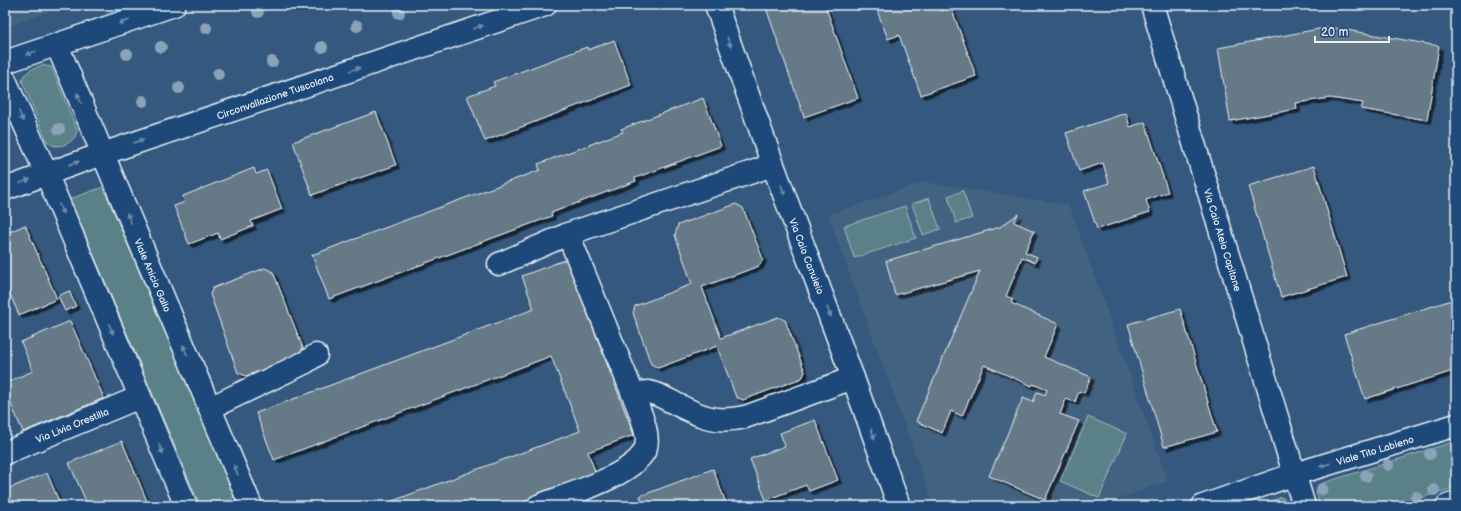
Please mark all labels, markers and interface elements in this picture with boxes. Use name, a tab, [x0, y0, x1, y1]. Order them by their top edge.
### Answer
scale bar	[1315, 18, 1389, 44]
one-way arrow	[117, 19, 129, 25]
one-way arrow	[473, 24, 485, 30]
text: 20 m	[1321, 25, 1348, 40]
one-way arrow	[727, 36, 733, 48]
one-way arrow	[25, 51, 37, 57]
one-way arrow	[349, 65, 361, 71]
street label: Circonvallazione Tuscolana	[215, 71, 336, 123]
one-way arrow	[75, 91, 81, 103]
one-way arrow	[18, 110, 24, 121]
one-way arrow	[133, 138, 145, 144]
one-way arrow	[68, 160, 80, 166]
one-way arrow	[20, 177, 32, 183]
one-way arrow	[780, 185, 786, 197]
street label: Via Caio Ateio Capitone	[1201, 187, 1243, 293]
one-way arrow	[58, 203, 64, 214]
one-way arrow	[126, 212, 132, 223]
street label: Via Caio Canuleio	[786, 217, 826, 296]
street label: Viale Anicio Gallo	[131, 237, 173, 314]
one-way arrow	[826, 307, 832, 319]
one-way arrow	[108, 323, 114, 334]
one-way arrow	[182, 345, 188, 356]
street label: Via Livia Orestilla	[34, 406, 111, 446]
one-way arrow	[871, 429, 877, 441]
street label: Viale Tito Labieno	[1335, 433, 1416, 468]
one-way arrow	[159, 443, 165, 455]
one-way arrow	[1319, 462, 1331, 468]
one-way arrow	[232, 464, 239, 476]

